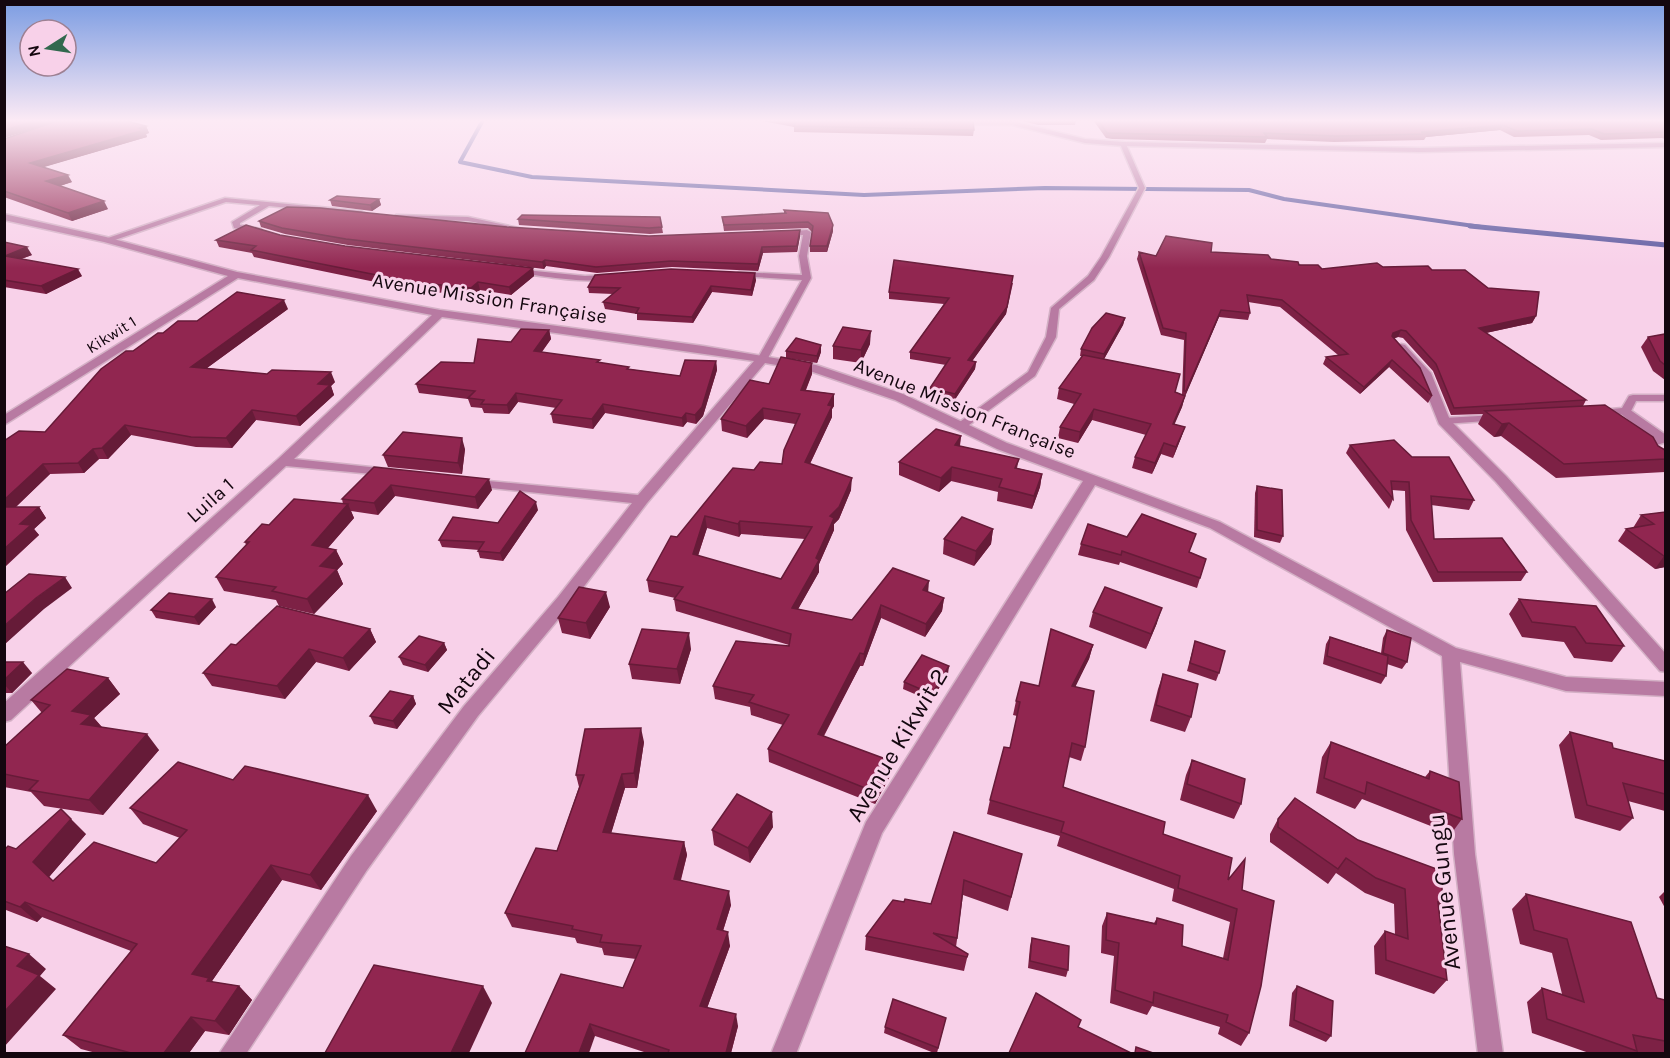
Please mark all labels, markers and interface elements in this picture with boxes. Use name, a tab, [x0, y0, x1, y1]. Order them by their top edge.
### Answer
north arrow	[18, 18, 78, 78]
text: N	[23, 43, 44, 59]
street label: Avenue Mission Française	[371, 269, 609, 328]
street label: Kikwit 1	[83, 312, 140, 357]
street label: Avenue Mission Française	[851, 353, 1079, 464]
street label: Luila 1	[182, 473, 239, 527]
street label: Matadi	[431, 642, 501, 720]
street label: Avenue Kikwit 2	[840, 664, 954, 826]
street label: Avenue Gungu	[1422, 812, 1466, 972]

